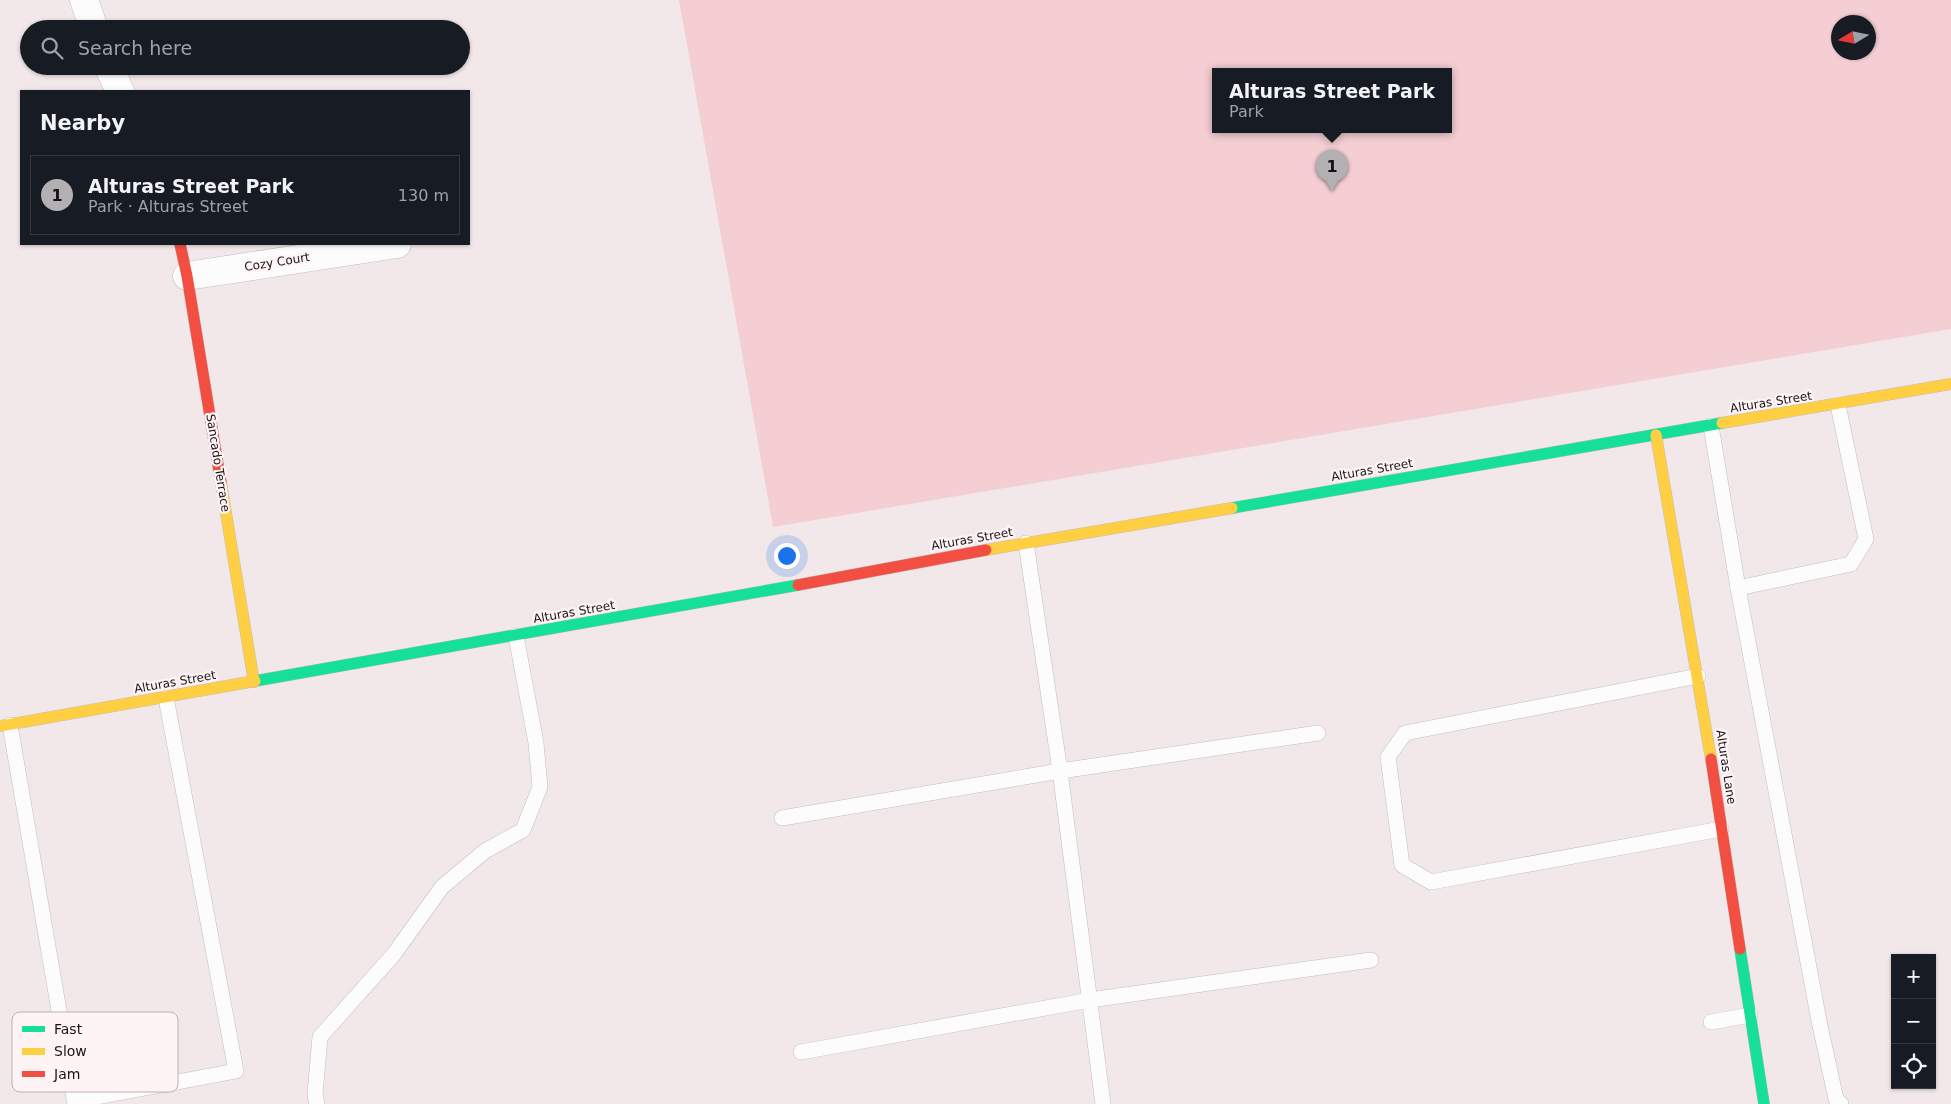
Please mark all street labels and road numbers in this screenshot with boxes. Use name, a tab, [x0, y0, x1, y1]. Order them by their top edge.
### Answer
street label: Cozy Court	[243, 250, 311, 274]
street label: Alturas Street	[1729, 389, 1813, 415]
street label: Sancado Terrace	[203, 413, 233, 513]
street label: Alturas Street	[1330, 456, 1414, 484]
street label: Alturas Street	[930, 525, 1014, 553]
street label: Alturas Street	[532, 598, 616, 626]
street label: Alturas Street	[133, 668, 217, 696]
street label: Alturas Lane	[1713, 729, 1739, 805]

